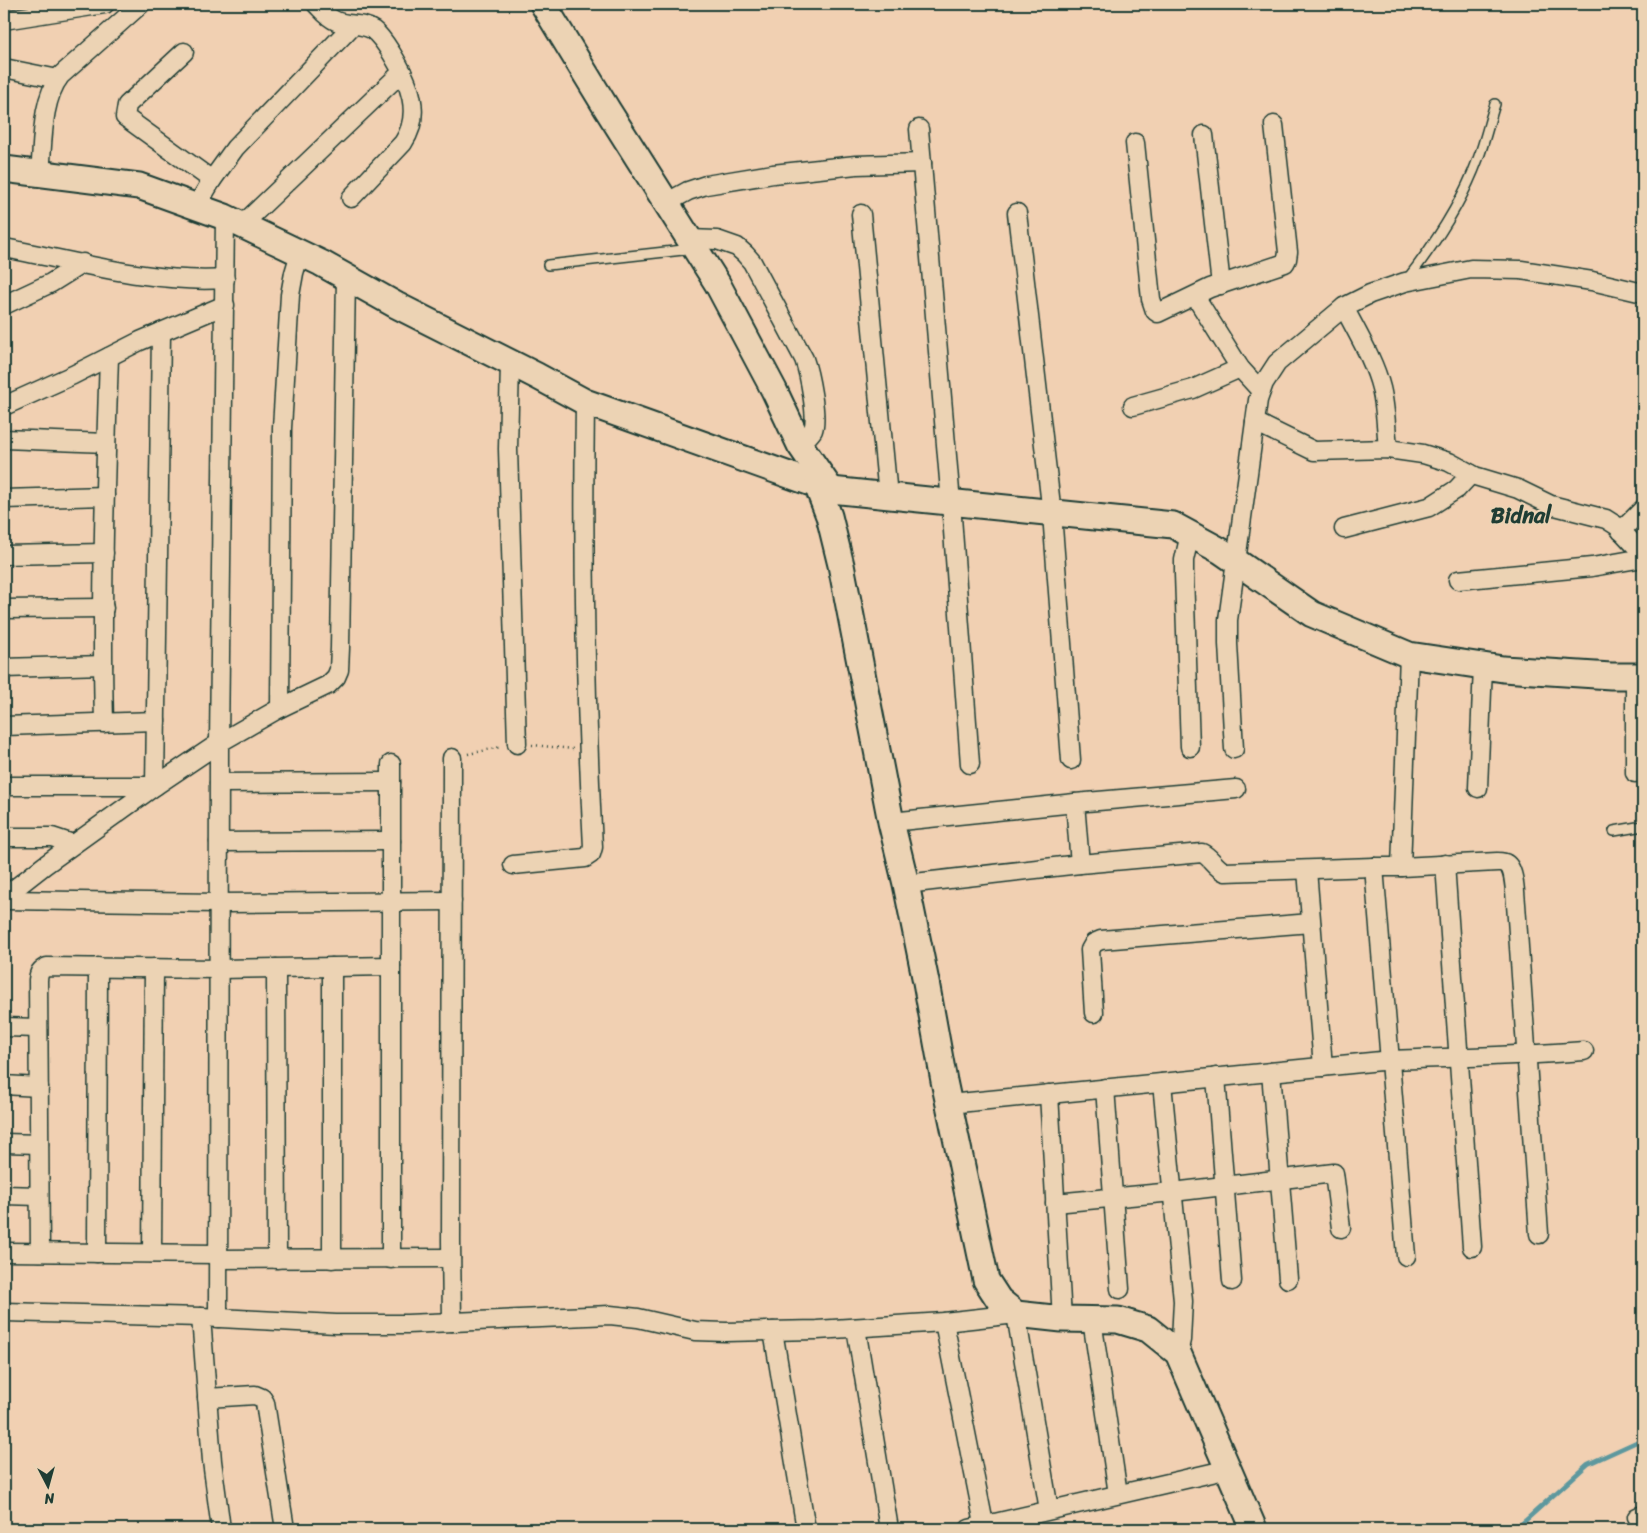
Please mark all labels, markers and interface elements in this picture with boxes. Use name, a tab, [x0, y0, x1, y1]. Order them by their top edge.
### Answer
district label: Bidnal	[1491, 496, 1552, 535]
north arrow	[22, 1460, 72, 1510]
text: N	[43, 1485, 56, 1511]

